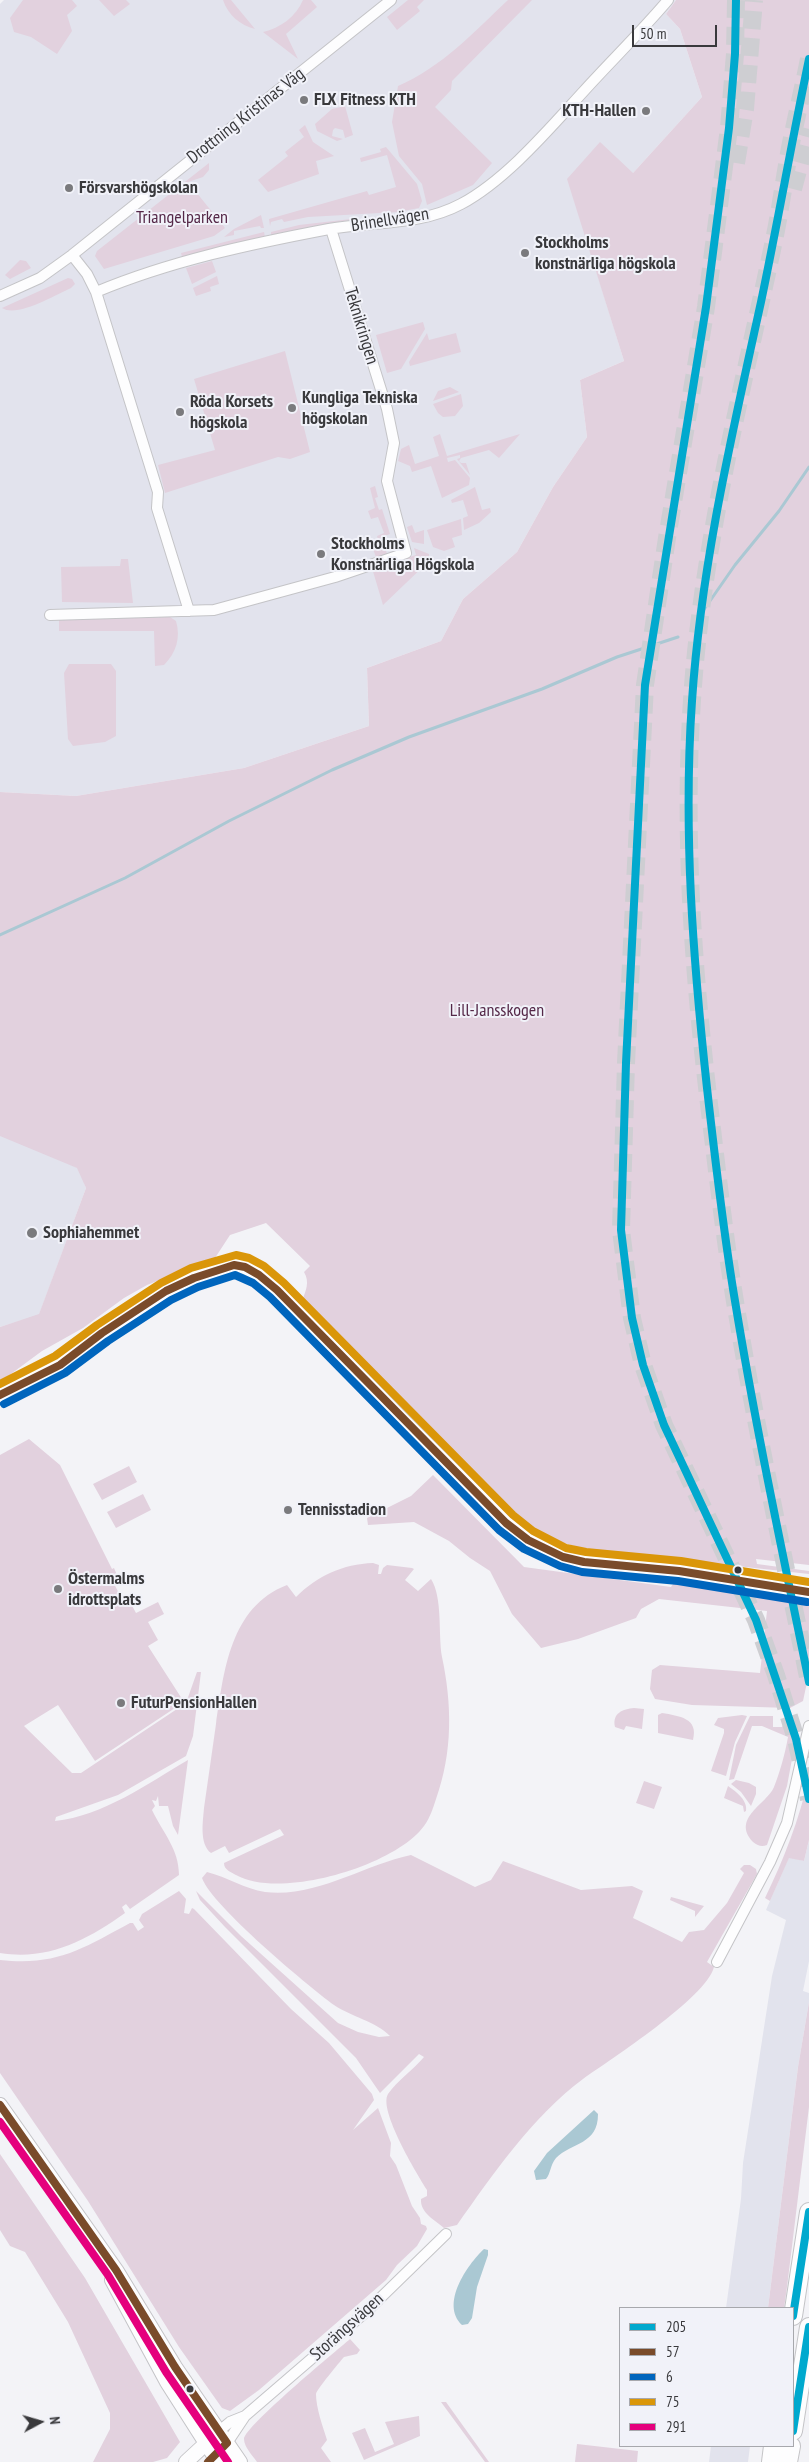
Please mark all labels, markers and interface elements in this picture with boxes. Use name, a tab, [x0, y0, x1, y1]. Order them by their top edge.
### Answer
scale bar	[634, 15, 719, 47]
text: 50 m	[640, 24, 666, 43]
street label: Drottning Kristinas Väg	[183, 63, 309, 169]
place label: FLX Fitness KTH	[314, 89, 416, 111]
marker: FLX Fitness KTH	[298, 94, 310, 106]
place label: KTH-Hallen	[562, 100, 636, 122]
marker: KTH-Hallen	[640, 105, 652, 117]
place label: Försvarshögskolan	[79, 177, 198, 199]
marker: Försvarshögskolan	[63, 182, 75, 194]
street label: Brinellvägen	[350, 203, 430, 237]
park label: Triangelparken	[136, 207, 228, 229]
place label: Stockholms konstnärliga högskola	[535, 232, 676, 274]
marker: Stockholms konstnärliga högskola	[519, 247, 531, 259]
street label: Teknikringen	[339, 285, 383, 367]
place label: Kungliga Tekniska högskolan	[302, 387, 418, 429]
place label: Röda Korsets högskola	[190, 391, 273, 434]
marker: Kungliga Tekniska högskolan	[286, 402, 298, 414]
marker: Röda Korsets högskola	[174, 406, 186, 418]
place label: Stockholms Konstnärliga Högskola	[331, 533, 474, 576]
marker: Stockholms Konstnärliga Högskola	[315, 548, 327, 560]
park label: Lill-Jansskogen	[450, 1000, 544, 1022]
place label: Sophiahemmet	[43, 1222, 139, 1244]
marker: Sophiahemmet	[25, 1226, 39, 1240]
place label: Tennisstadion	[298, 1499, 386, 1521]
marker: Tennisstadion	[282, 1504, 294, 1516]
unlabelled marker	[733, 1565, 743, 1575]
place label: Östermalms idrottsplats	[68, 1568, 144, 1610]
marker: Östermalms idrottsplats	[52, 1583, 64, 1595]
place label: FuturPensionHallen	[131, 1692, 257, 1714]
marker: FuturPensionHallen	[115, 1697, 127, 1709]
street label: Storängsvägen	[306, 2288, 388, 2366]
legend	[619, 2307, 794, 2447]
text: 205	[666, 2317, 686, 2336]
text: 57	[666, 2342, 680, 2361]
text: 6	[666, 2367, 673, 2386]
unlabelled marker	[185, 2384, 195, 2394]
text: 75	[666, 2392, 680, 2411]
north arrow	[15, 2397, 65, 2447]
text: N	[46, 2416, 64, 2425]
text: 291	[666, 2417, 686, 2436]

